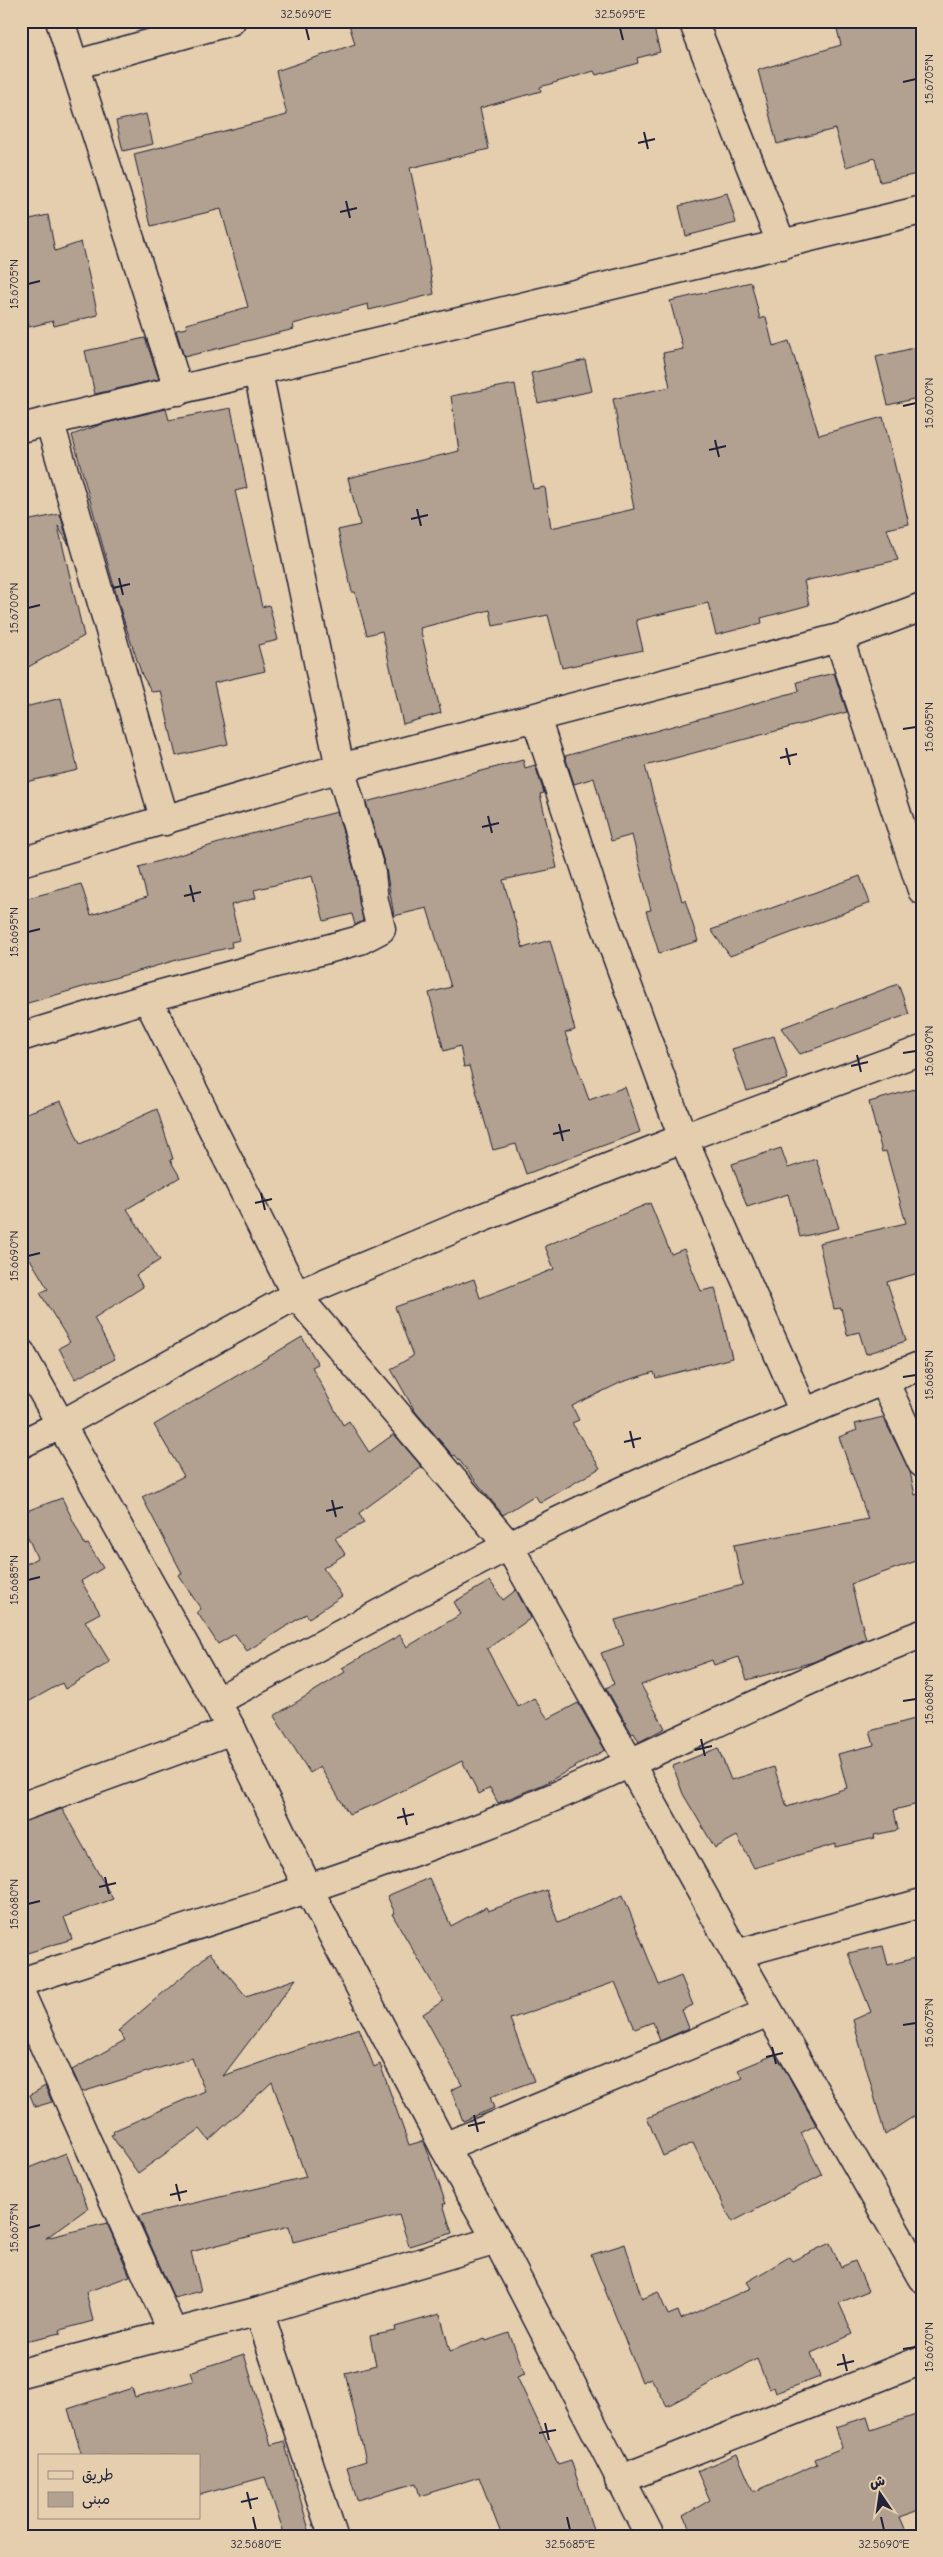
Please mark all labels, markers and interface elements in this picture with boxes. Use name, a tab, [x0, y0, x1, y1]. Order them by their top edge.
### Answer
text: 32.5690°E	[280, 7, 332, 21]
text: 32.5695°E	[595, 7, 645, 21]
text: 15.6705°N	[922, 54, 936, 104]
text: 15.6705°N	[7, 259, 21, 309]
text: 15.6700°N	[922, 378, 936, 428]
text: 15.6700°N	[7, 583, 21, 633]
text: 15.6695°N	[922, 702, 936, 752]
text: 15.6695°N	[7, 907, 21, 957]
text: 15.6690°N	[922, 1026, 936, 1076]
text: 15.6690°N	[7, 1231, 21, 1281]
text: 15.6685°N	[922, 1350, 936, 1400]
text: 15.6685°N	[7, 1555, 21, 1605]
text: 15.6680°N	[922, 1674, 936, 1724]
text: 15.6680°N	[7, 1879, 21, 1929]
text: 15.6675°N	[922, 1998, 936, 2048]
text: 15.6675°N	[7, 2203, 21, 2253]
text: 15.6670°N	[922, 2322, 936, 2372]
legend	[38, 2454, 200, 2520]
text: طريق	[82, 2466, 114, 2484]
north arrow	[856, 2470, 906, 2520]
text: ش	[868, 2472, 887, 2492]
text: مبنى	[82, 2490, 110, 2509]
text: 32.5680°E	[231, 2537, 281, 2551]
text: 32.5685°E	[545, 2537, 595, 2551]
text: 32.5690°E	[858, 2537, 910, 2551]

